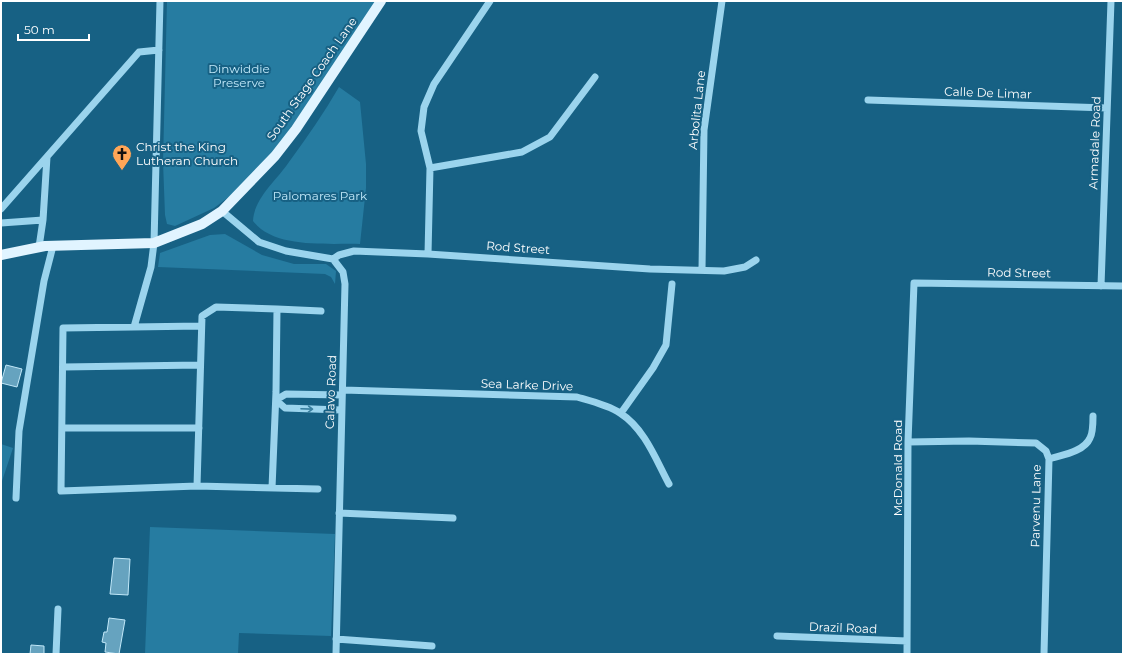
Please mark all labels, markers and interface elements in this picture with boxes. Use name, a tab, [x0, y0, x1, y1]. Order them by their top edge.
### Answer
street label: South Stage Coach Lane	[263, 14, 360, 143]
scale bar	[18, 16, 89, 42]
text: 50 m	[24, 22, 55, 37]
park label: Dinwiddie Preserve	[208, 61, 270, 90]
street label: Arbolita Lane	[685, 70, 708, 150]
street label: Calle De Limar	[944, 83, 1032, 102]
street label: Armadale Road	[1085, 96, 1104, 190]
place label: Christ the King Lutheran Church	[136, 139, 238, 168]
church icon: Christ the King Lutheran Church	[111, 143, 133, 171]
park label: Palomares Park	[273, 188, 368, 203]
street label: Rod Street	[486, 238, 550, 257]
street label: Rod Street	[987, 264, 1051, 281]
street label: Calavo Road	[322, 355, 339, 429]
street label: Sea Larke Drive	[481, 375, 573, 394]
one-way arrow	[300, 406, 313, 413]
street label: McDonald Road	[890, 420, 905, 516]
street label: Parvenu Lane	[1027, 464, 1044, 548]
street label: Drazil Road	[809, 619, 877, 636]

